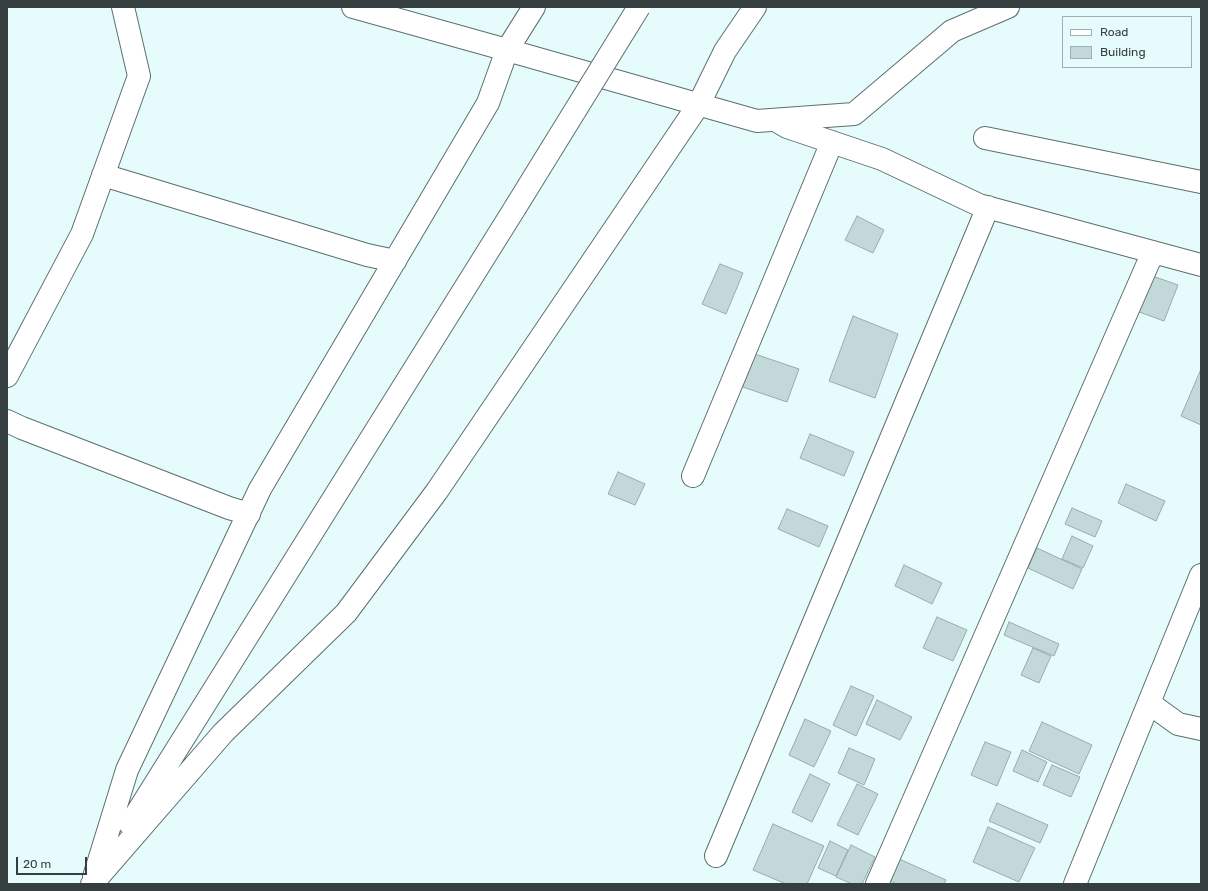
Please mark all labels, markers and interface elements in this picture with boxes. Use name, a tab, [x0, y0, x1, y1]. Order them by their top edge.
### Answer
legend	[1062, 16, 1192, 68]
text: Road	[1100, 25, 1128, 39]
text: Building	[1100, 45, 1146, 59]
scale bar	[18, 849, 89, 875]
text: 20 m	[23, 857, 51, 871]

